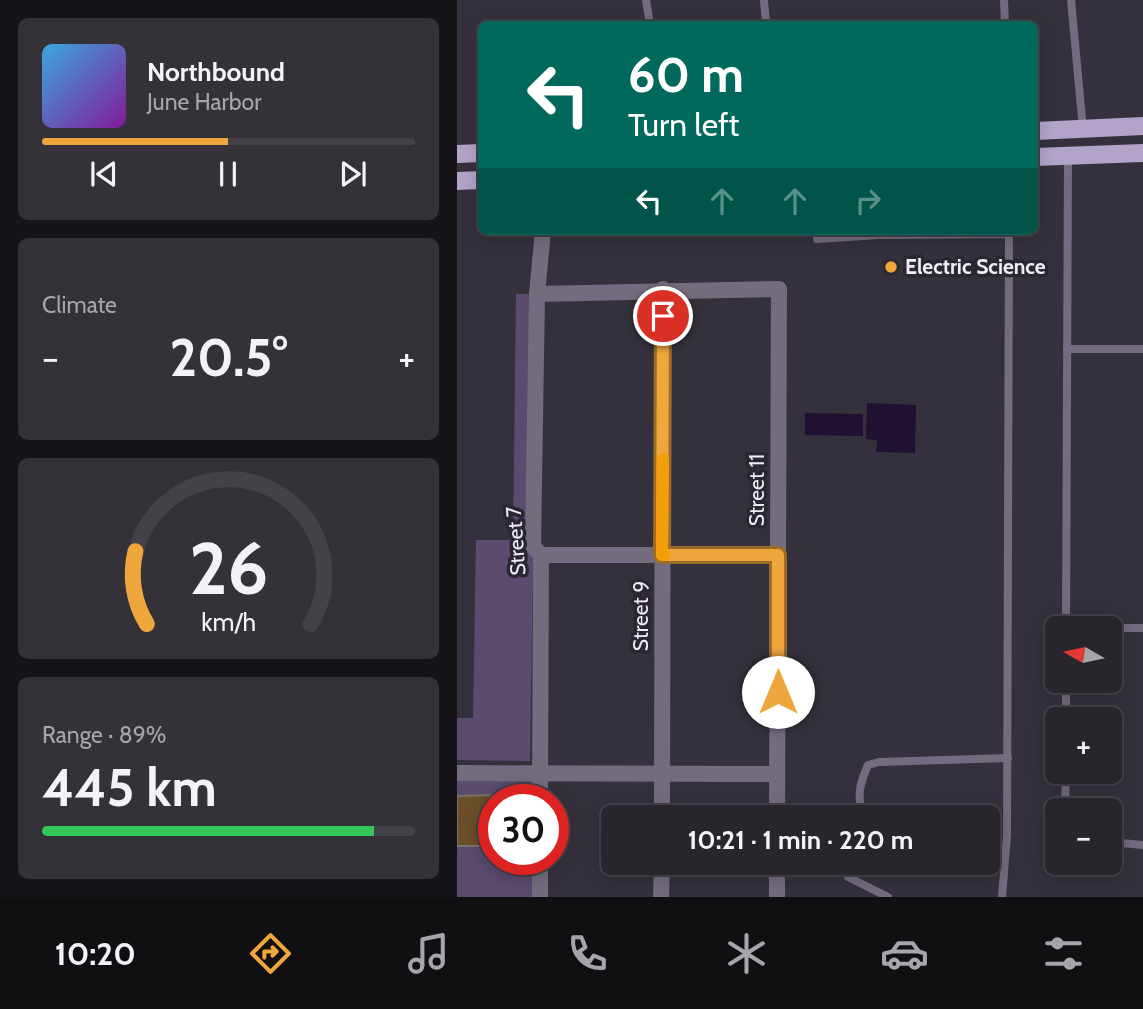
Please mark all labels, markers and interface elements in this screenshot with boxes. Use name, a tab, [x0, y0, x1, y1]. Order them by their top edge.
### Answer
text: 60 m	[628, 45, 744, 104]
icon: left	[513, 49, 604, 140]
text: Northbound	[147, 56, 285, 88]
text: June Harbor	[147, 88, 261, 116]
text: Turn left	[628, 105, 739, 144]
icon: previous	[85, 155, 123, 193]
icon: pause	[209, 155, 247, 193]
icon: next	[334, 155, 372, 193]
icon: left	[630, 182, 668, 220]
icon: ahead	[703, 182, 741, 220]
icon: ahead	[776, 182, 814, 220]
icon: right	[849, 182, 887, 220]
place label: Electric Science	[905, 254, 1046, 279]
marker: Electric Science	[883, 259, 899, 275]
pin	[633, 286, 693, 346]
text: Climate	[42, 291, 117, 319]
icon: arrive	[644, 297, 682, 335]
text: 20.5°	[169, 326, 288, 389]
text: −	[42, 334, 59, 381]
text: +	[398, 334, 415, 381]
street label: Street 11	[744, 454, 769, 526]
street label: Street 7	[501, 505, 530, 576]
text: 26	[189, 525, 268, 613]
street label: Street 9	[628, 581, 653, 651]
text: km/h	[201, 607, 256, 637]
north arrow	[1045, 616, 1122, 693]
map controls	[1045, 616, 1122, 875]
position arrow	[741, 655, 815, 729]
button: +	[1045, 707, 1122, 784]
text: Range · 89%	[42, 721, 166, 749]
text: 445 km	[42, 756, 217, 819]
speed limit sign: 30	[478, 784, 569, 875]
button: −	[1045, 798, 1122, 875]
text: 10:21 · 1 min · 220 m	[688, 824, 913, 856]
icon: directions	[246, 929, 295, 978]
icon: music	[404, 929, 453, 978]
icon: phone	[563, 929, 612, 978]
icon: climate	[722, 929, 771, 978]
icon: car	[880, 929, 929, 978]
icon: filters	[1039, 929, 1088, 978]
text: 10:20	[55, 934, 136, 973]

